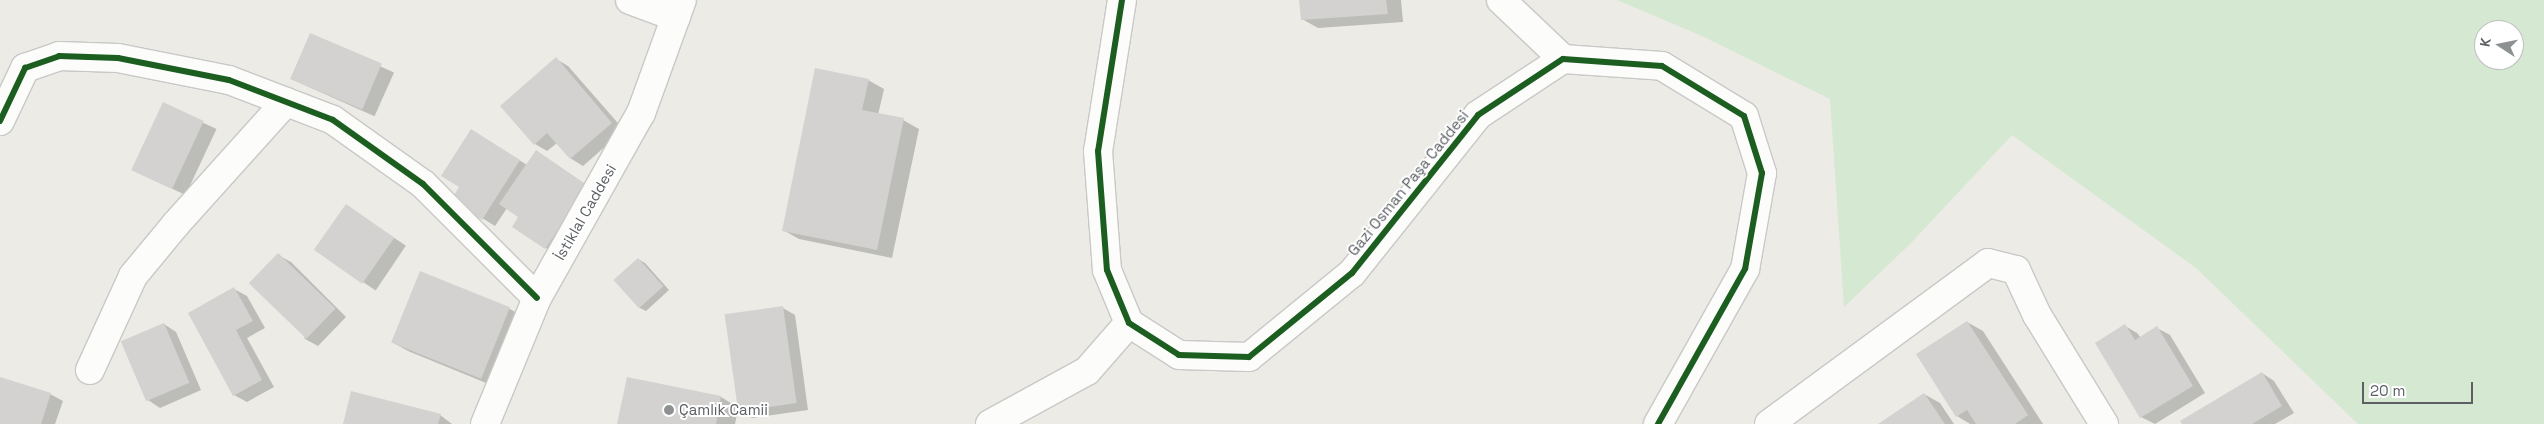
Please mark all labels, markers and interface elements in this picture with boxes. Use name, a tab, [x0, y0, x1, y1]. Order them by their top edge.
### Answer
north arrow	[2474, 20, 2524, 70]
text: K	[2476, 36, 2495, 48]
street label: Gazi Osman Paşa Caddesi	[1344, 107, 1472, 259]
street label: İstiklal Caddesi	[550, 161, 620, 263]
scale bar	[2364, 372, 2475, 404]
text: 20 m	[2370, 381, 2405, 400]
place label: Çamlık Camii	[679, 401, 768, 419]
marker: Çamlık Camii	[663, 404, 675, 416]

